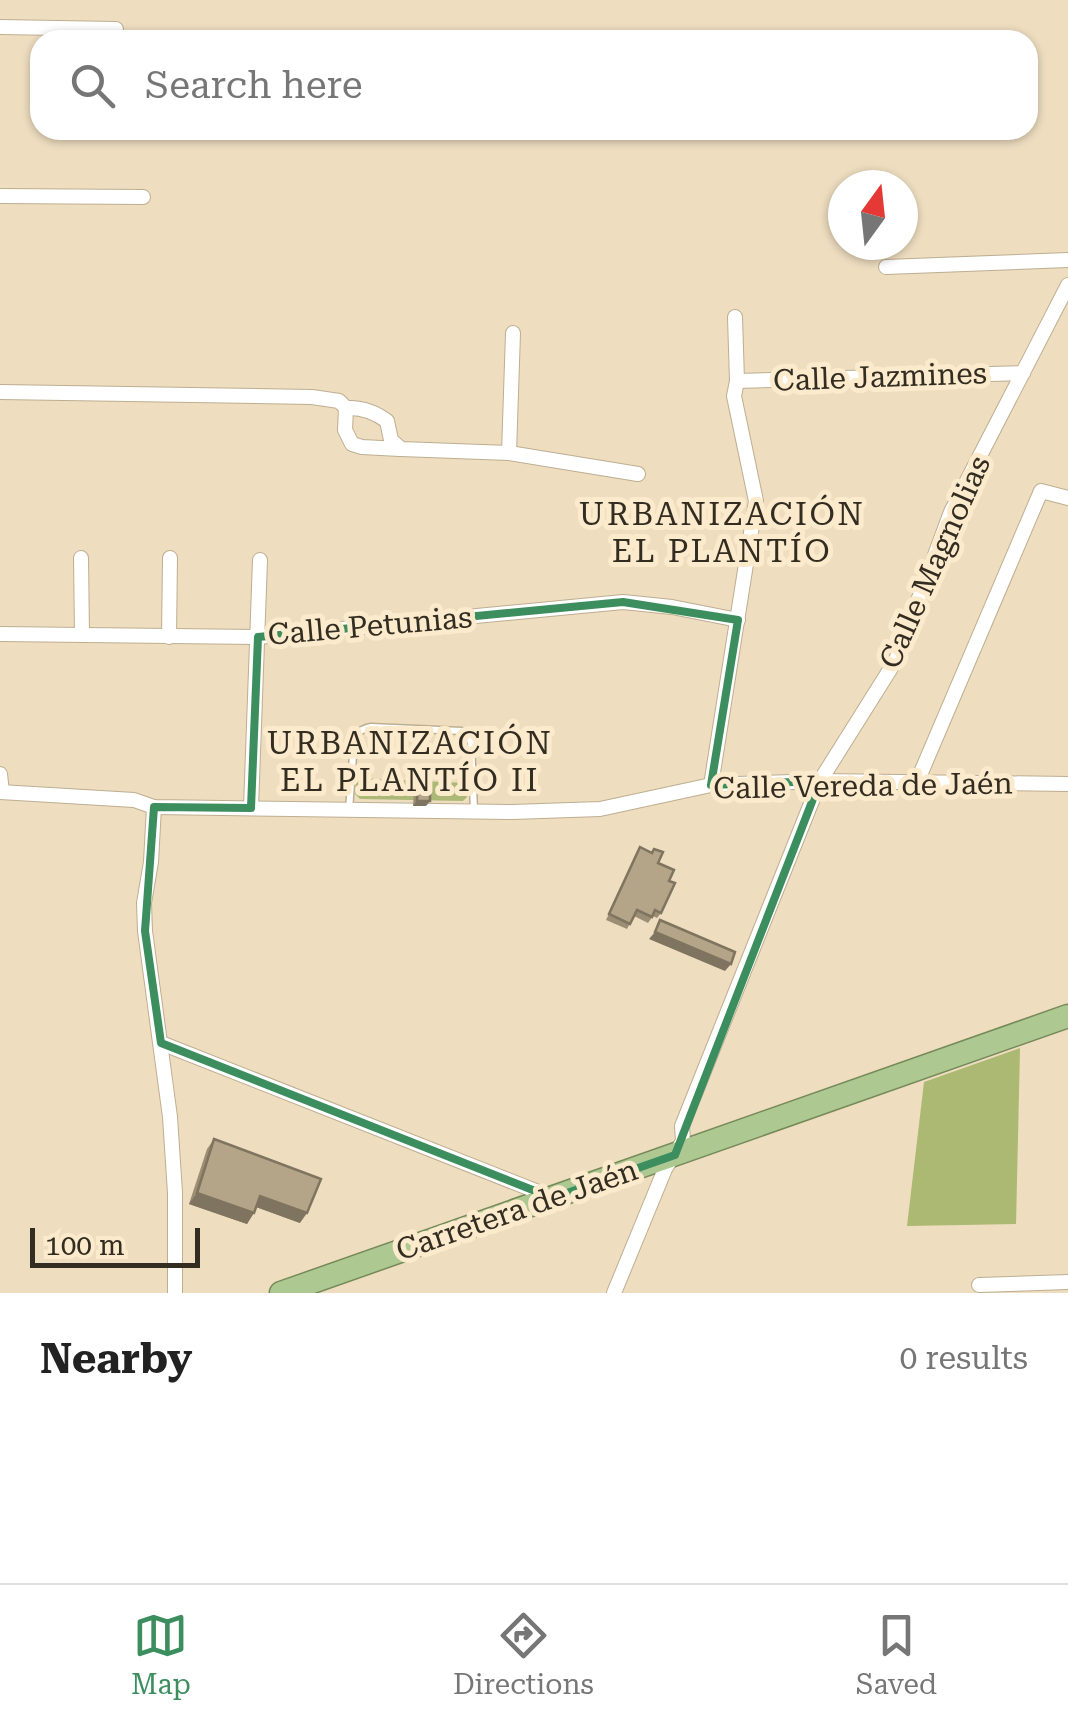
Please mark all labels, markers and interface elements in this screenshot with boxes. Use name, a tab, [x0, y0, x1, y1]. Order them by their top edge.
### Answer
search box	[30, 30, 1038, 140]
icon: search	[65, 58, 120, 113]
text: Search here	[145, 63, 363, 107]
north arrow	[828, 170, 918, 260]
street label: Calle Jazmines	[772, 355, 987, 398]
street label: Calle Magnolias	[872, 450, 997, 674]
district label: URBANIZACIÓN EL PLANTÍO	[579, 494, 865, 570]
street label: Calle Petunias	[266, 599, 473, 652]
district label: URBANIZACIÓN EL PLANTÍO II	[267, 723, 553, 799]
street label: Calle Vereda de Jaén	[713, 765, 1013, 806]
street label: Carretera de Jaén	[391, 1152, 642, 1267]
scale bar	[30, 1223, 200, 1268]
text: 100 m	[45, 1229, 125, 1262]
text: Nearby	[40, 1334, 192, 1383]
text: 0 results	[900, 1339, 1028, 1377]
tab: Map	[131, 1608, 191, 1701]
tab: Directions	[453, 1608, 594, 1701]
tab: Saved	[856, 1608, 937, 1701]

